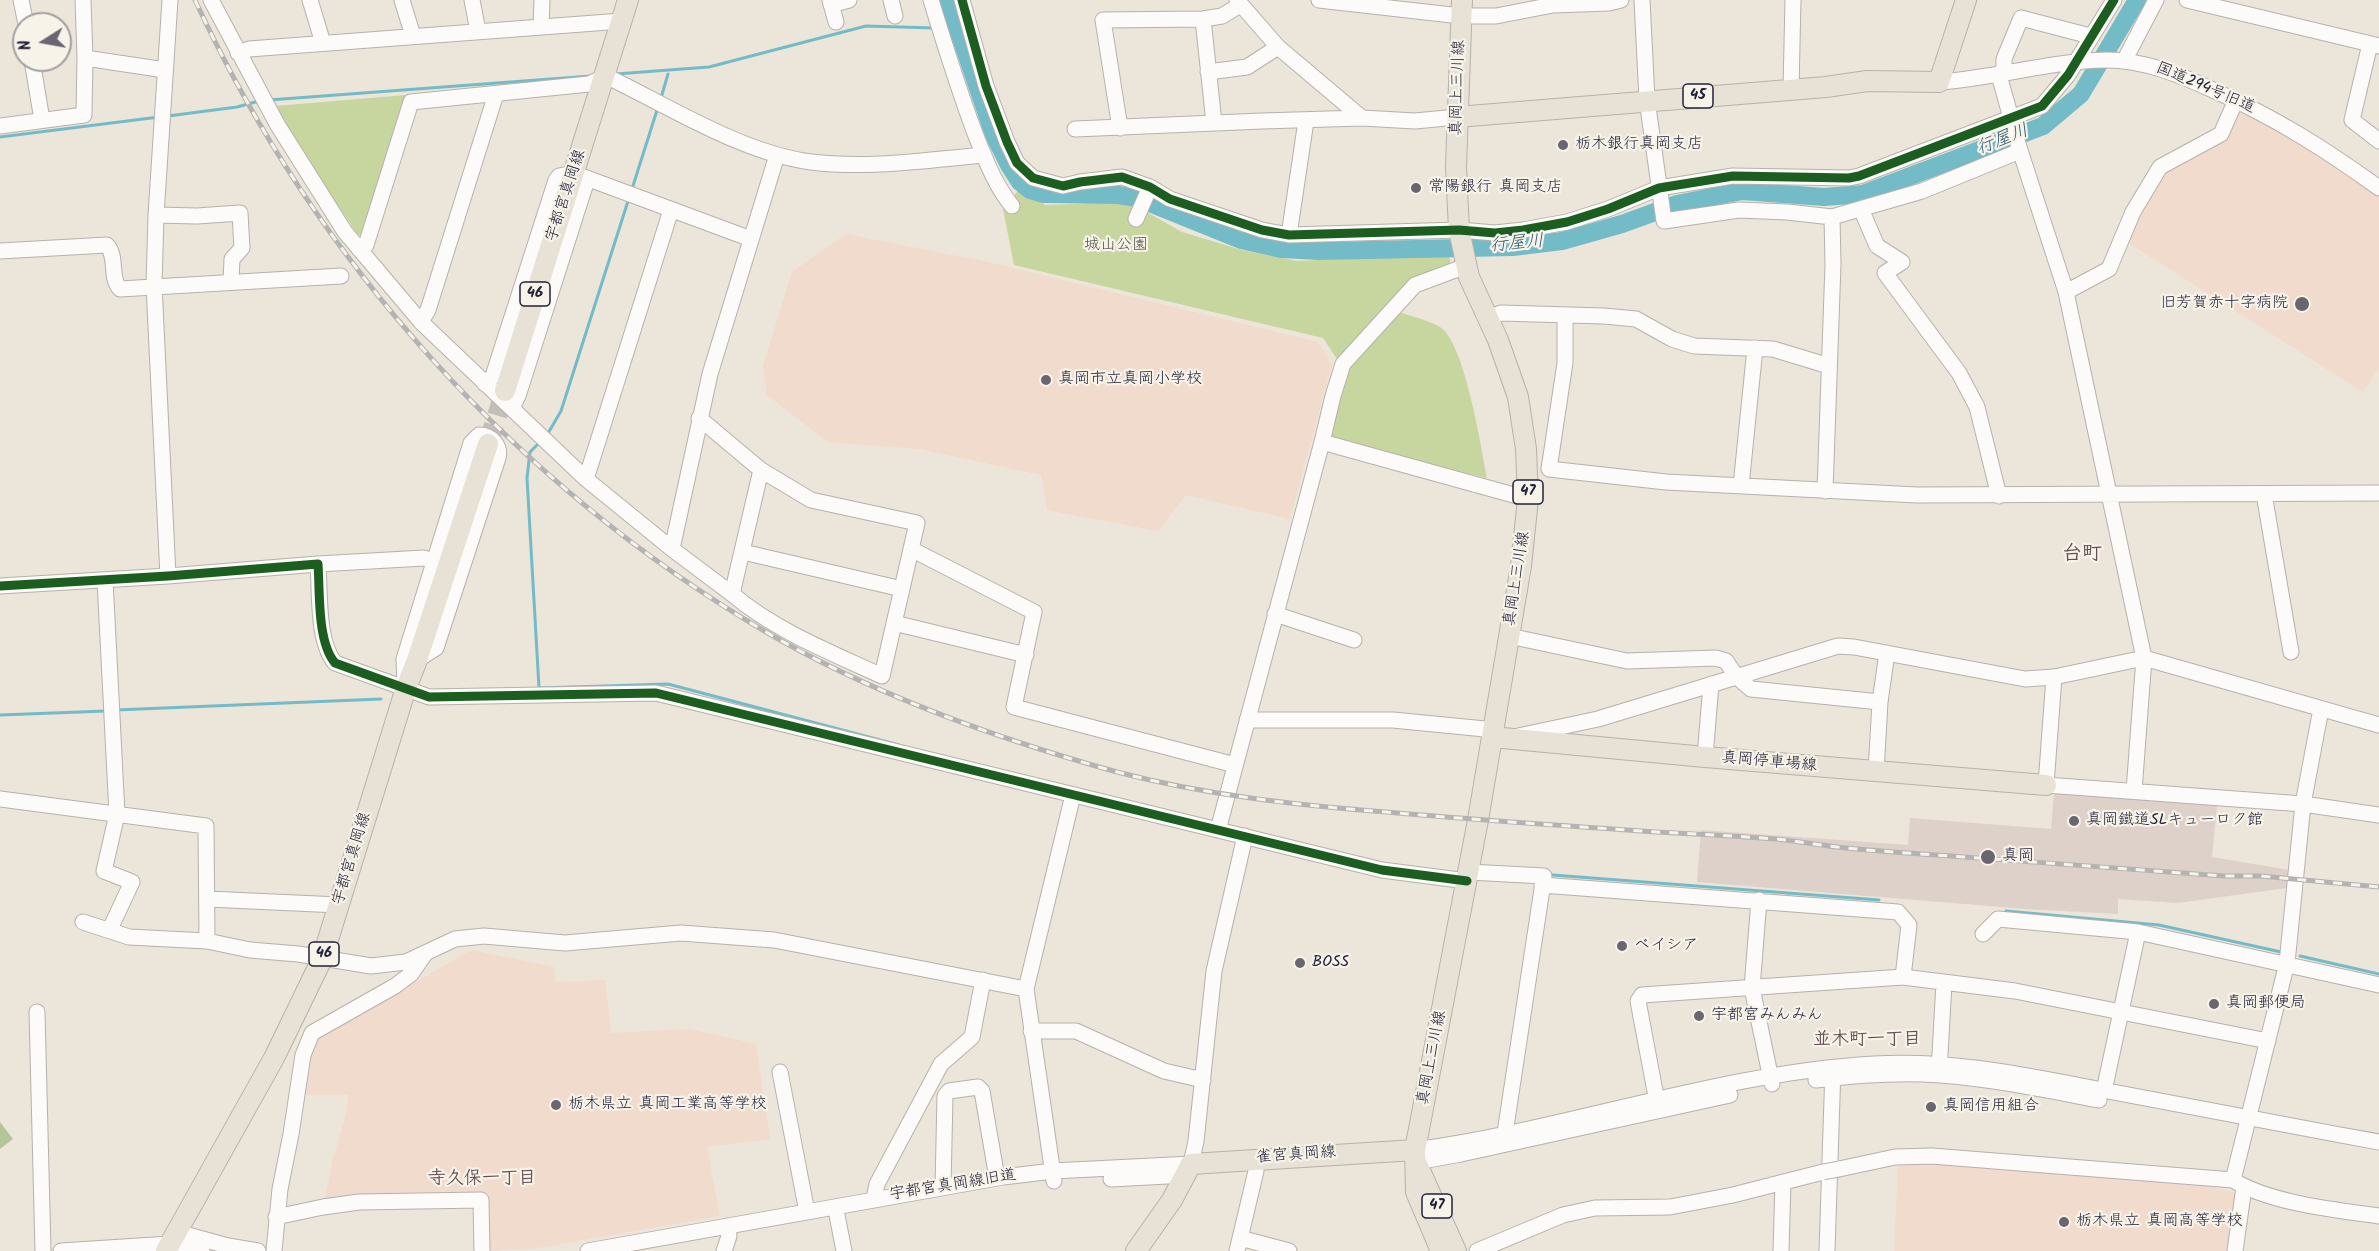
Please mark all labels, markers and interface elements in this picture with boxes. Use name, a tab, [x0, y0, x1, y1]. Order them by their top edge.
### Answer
north arrow	[12, 12, 72, 72]
text: N	[13, 38, 39, 53]
street label: 真岡上三川線	[1448, 40, 1470, 136]
street label: 国道294号旧道	[2152, 59, 2258, 119]
road number: 45	[1683, 84, 1713, 108]
water label: 行屋川	[1974, 121, 2032, 161]
place label: 栃木銀行真岡支店	[1575, 135, 1703, 155]
marker: 栃木銀行真岡支店	[1556, 138, 1570, 152]
street label: 宇都宮真岡線	[543, 147, 591, 245]
place label: 常陽銀行 真岡支店	[1428, 178, 1562, 198]
marker: 常陽銀行 真岡支店	[1409, 181, 1423, 195]
water label: 行屋川	[1489, 232, 1545, 258]
park label: 城山公園	[1084, 236, 1148, 256]
road number: 46	[520, 282, 550, 306]
place label: 旧芳賀赤十字病院	[2160, 294, 2288, 314]
marker: 旧芳賀赤十字病院	[2293, 295, 2311, 313]
place label: 真岡市立真岡小学校	[1058, 370, 1202, 390]
marker: 真岡市立真岡小学校	[1039, 373, 1053, 387]
road number: 47	[1513, 480, 1543, 504]
street label: 真岡上三川線	[1501, 530, 1535, 628]
district label: 台町	[2062, 544, 2102, 568]
street label: 真岡停車場線	[1720, 749, 1818, 777]
street label: 宇都宮真岡線	[330, 810, 376, 908]
place label: 真岡鐵道SLキューロク館	[2086, 811, 2263, 831]
marker: 真岡鐵道SLキューロク館	[2067, 814, 2081, 828]
place label: 真岡	[2002, 847, 2034, 867]
marker: 真岡	[1979, 848, 1997, 866]
place label: ベイシア	[1634, 936, 1698, 956]
marker: ベイシア	[1615, 939, 1629, 953]
road number: 46	[309, 942, 339, 966]
place label: BOSS	[1312, 953, 1349, 973]
marker: BOSS	[1293, 956, 1307, 970]
place label: 真岡郵便局	[2226, 994, 2306, 1014]
marker: 真岡郵便局	[2207, 997, 2221, 1011]
place label: 宇都宮みんみん	[1711, 1006, 1823, 1026]
street label: 真岡上三川線	[1414, 1009, 1452, 1107]
marker: 宇都宮みんみん	[1692, 1009, 1706, 1023]
district label: 並木町一丁目	[1813, 1030, 1921, 1052]
place label: 栃木県立 真岡工業高等学校	[568, 1095, 766, 1115]
place label: 真岡信用組合	[1943, 1097, 2039, 1117]
marker: 栃木県立 真岡工業高等学校	[549, 1098, 563, 1112]
marker: 真岡信用組合	[1924, 1100, 1938, 1114]
street label: 雀宮真岡線	[1255, 1144, 1337, 1168]
street label: 宇都宮真岡線旧道	[888, 1167, 1018, 1205]
district label: 寺久保一丁目	[428, 1169, 536, 1191]
road number: 47	[1422, 1194, 1452, 1218]
place label: 栃木県立 真岡高等学校	[2076, 1212, 2242, 1232]
marker: 栃木県立 真岡高等学校	[2057, 1215, 2071, 1229]

